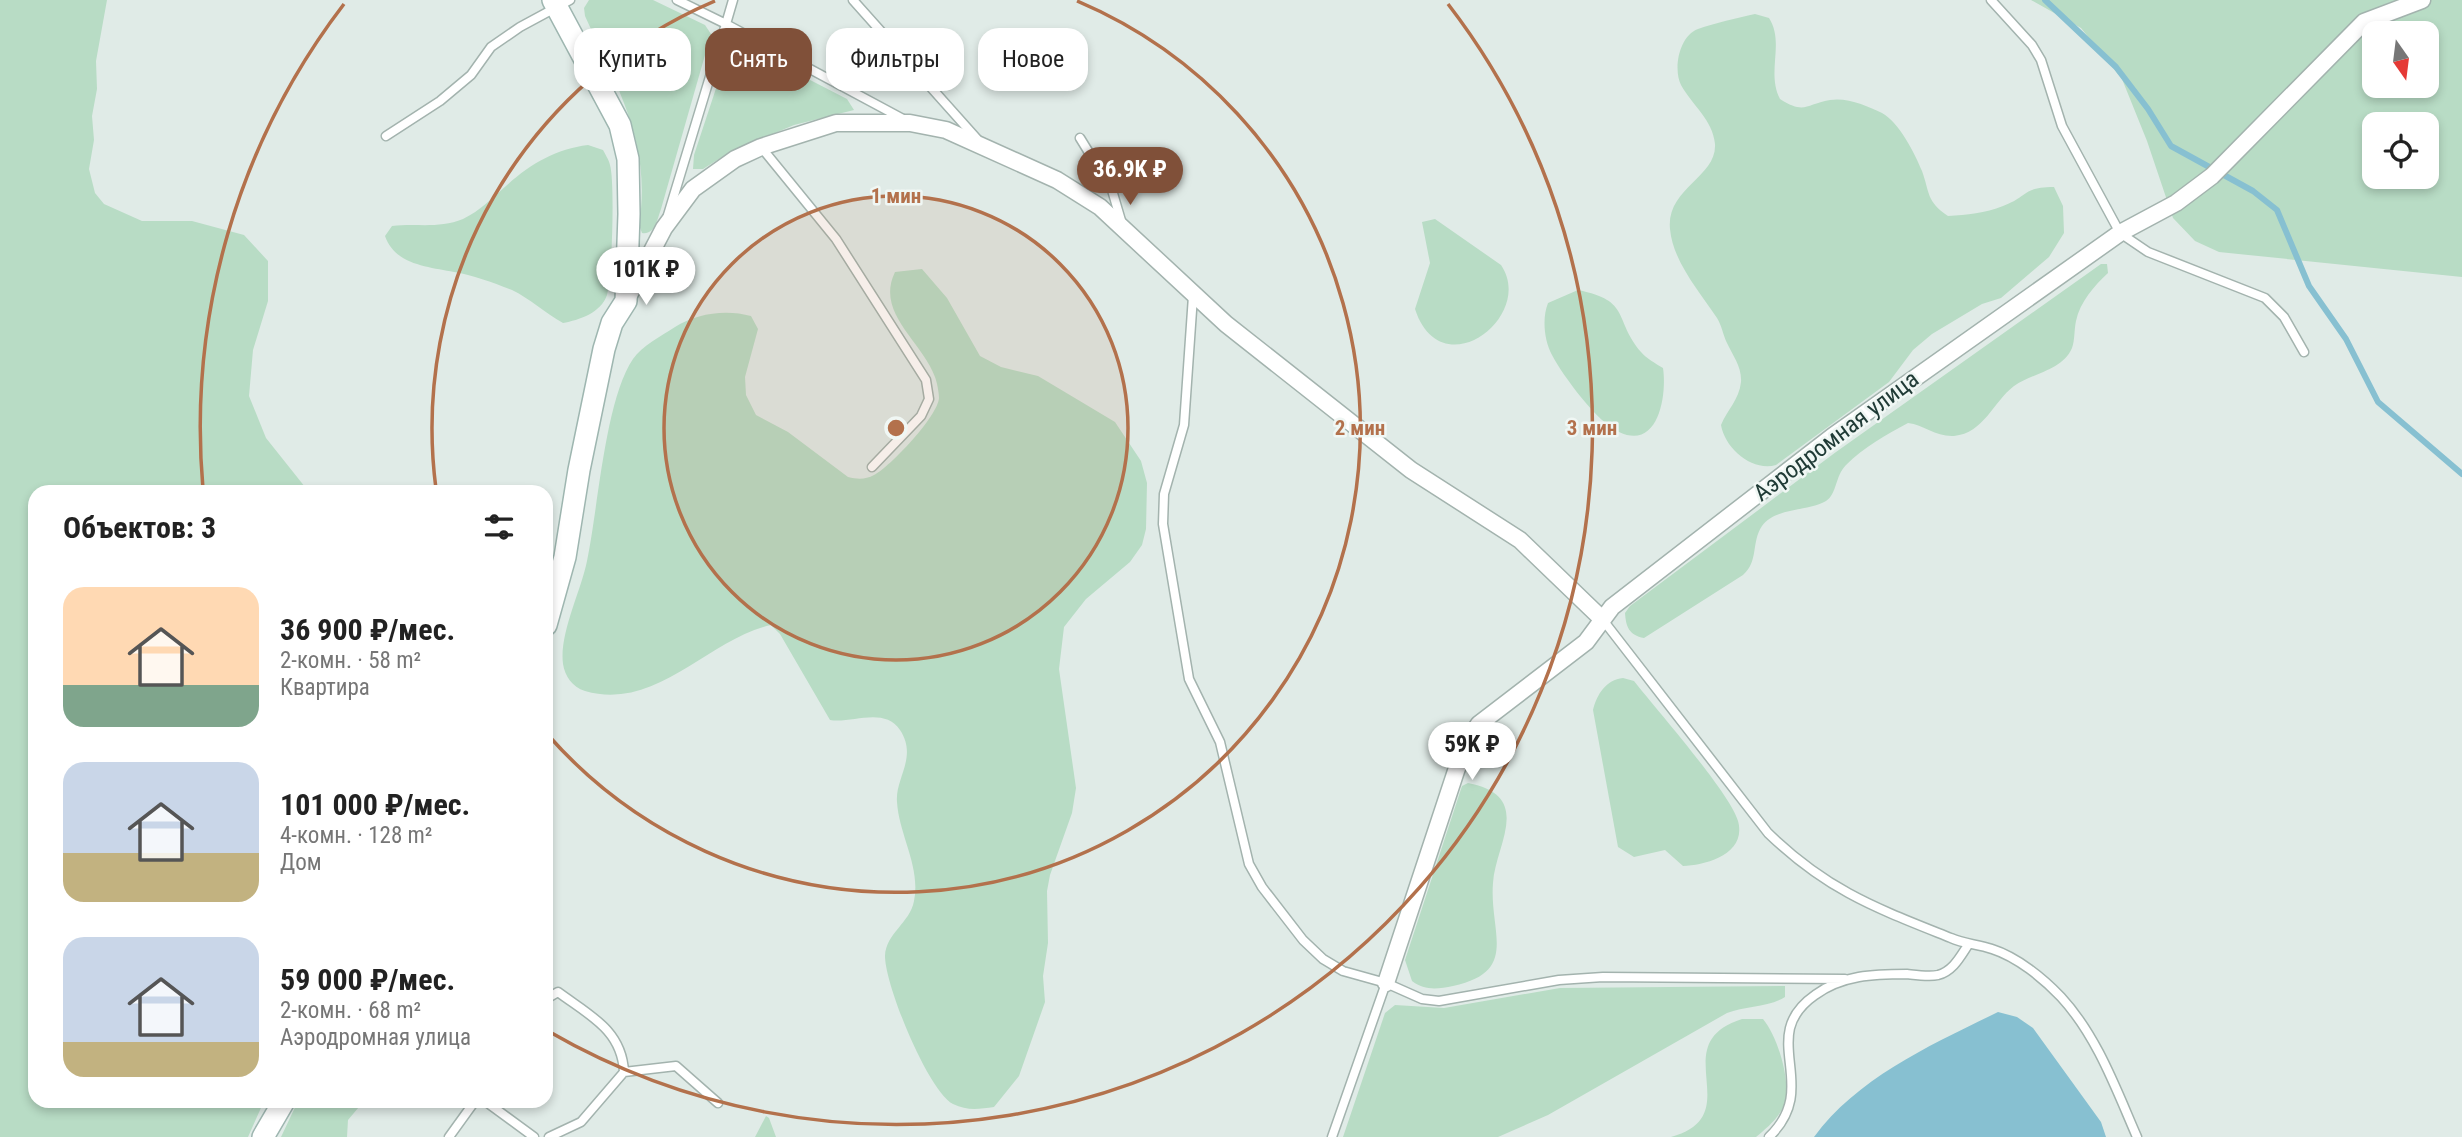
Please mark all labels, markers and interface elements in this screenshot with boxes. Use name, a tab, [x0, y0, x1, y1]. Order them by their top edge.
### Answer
north arrow	[2362, 21, 2440, 98]
map controls	[2362, 21, 2439, 189]
chip: Купить	[574, 28, 691, 91]
chip: Снять	[705, 28, 812, 91]
chip: Фильтры	[826, 28, 964, 91]
chip: Новое	[978, 28, 1088, 91]
button: locate	[2362, 112, 2439, 189]
pin: 36.9K ₽	[1065, 148, 1195, 207]
text: 36.9K ₽	[1093, 156, 1167, 183]
text: 1 мин	[871, 184, 921, 208]
pin: 101K ₽	[589, 247, 703, 307]
text: 101K ₽	[612, 256, 680, 283]
street label: Аэродромная улица	[1748, 365, 1924, 507]
centre of rings	[884, 416, 908, 440]
text: 2 мин	[1335, 416, 1385, 440]
text: 3 мин	[1567, 416, 1617, 440]
icon: filters	[480, 508, 518, 546]
text: Объектов: 3	[63, 510, 216, 545]
text: 36 900 ₽/мес.	[280, 612, 455, 647]
icon: home	[119, 615, 203, 699]
text: 2-комн. · 58 m²	[280, 647, 421, 674]
text: Квартира	[280, 674, 370, 701]
pin: 59K ₽	[1423, 722, 1521, 782]
text: 59K ₽	[1444, 731, 1500, 758]
text: 101 000 ₽/мес.	[280, 787, 470, 822]
icon: home	[119, 790, 203, 874]
text: 4-комн. · 128 m²	[280, 822, 432, 849]
text: Дом	[280, 849, 322, 876]
text: 59 000 ₽/мес.	[280, 962, 455, 997]
icon: home	[119, 965, 203, 1049]
text: 2-комн. · 68 m²	[280, 997, 421, 1024]
text: Аэродромная улица	[280, 1024, 471, 1051]

